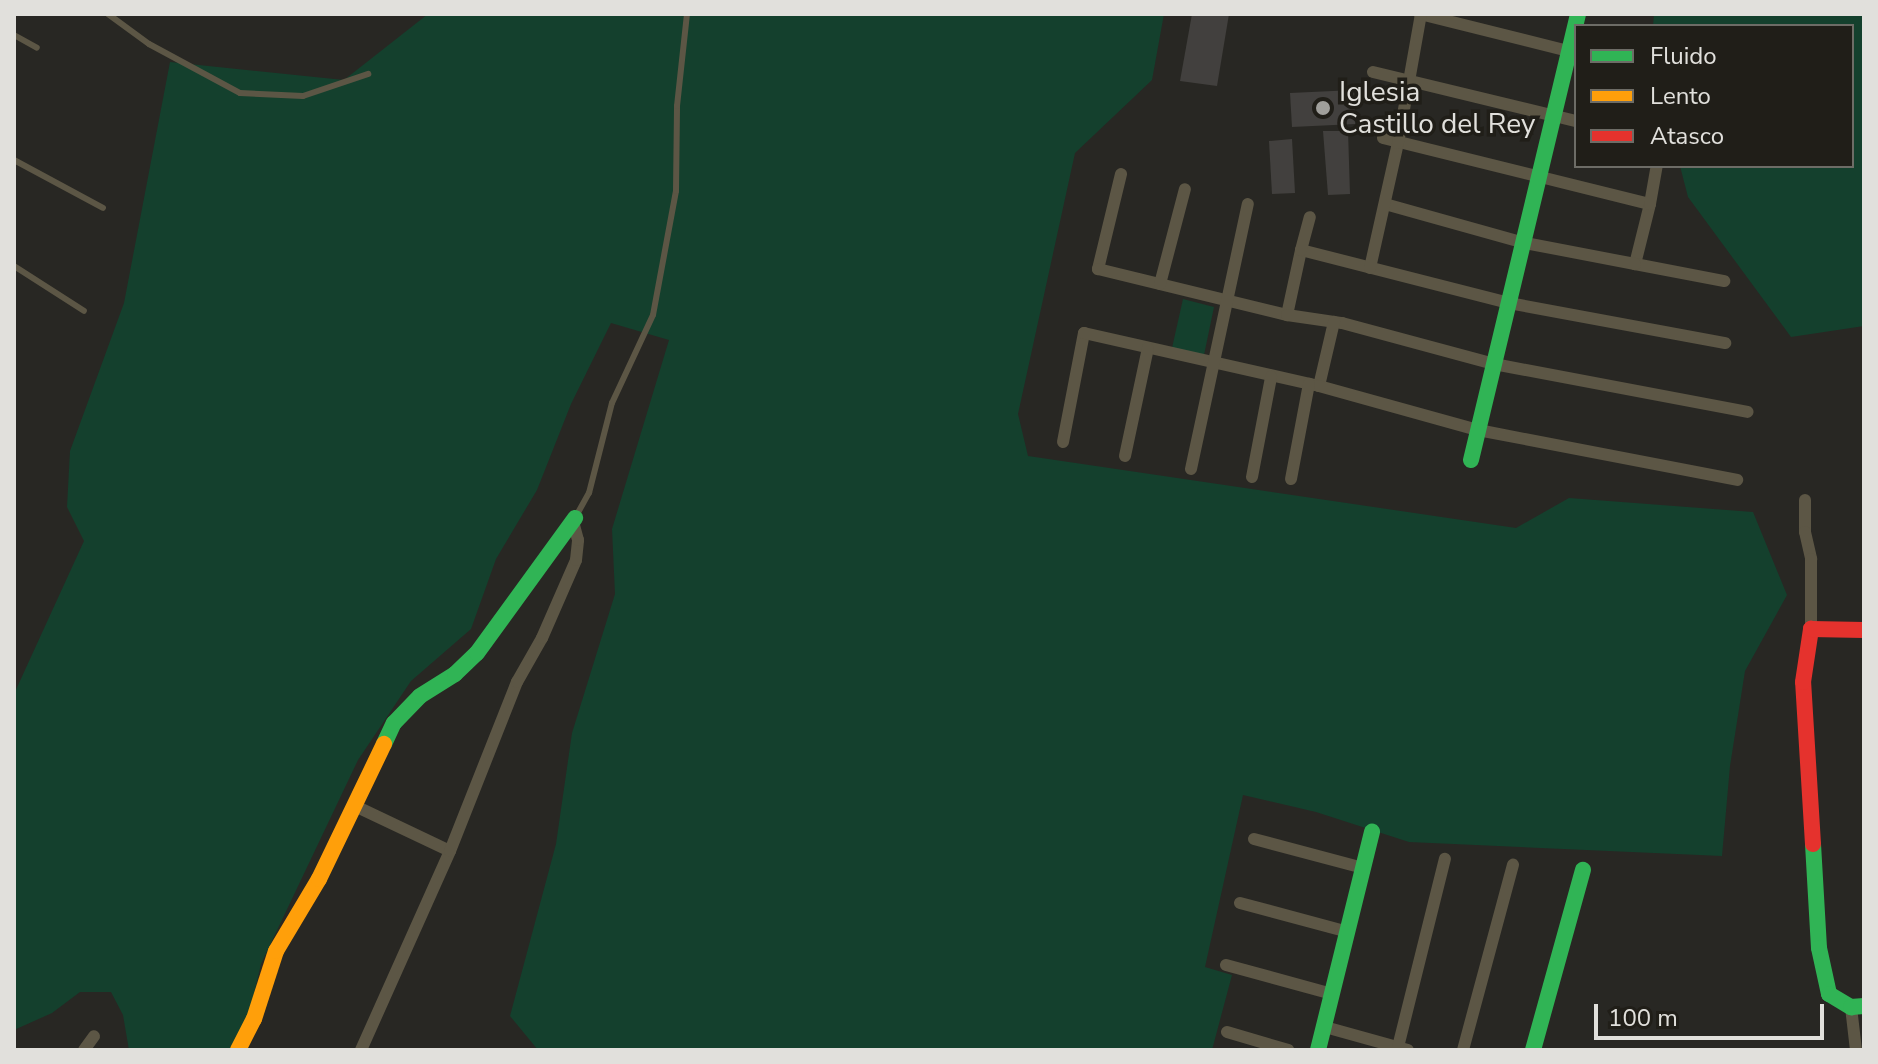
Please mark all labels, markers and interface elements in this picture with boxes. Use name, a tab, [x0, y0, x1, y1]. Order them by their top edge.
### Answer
legend	[1574, 24, 1854, 168]
text: Fluido	[1650, 40, 1717, 72]
place label: Iglesia Castillo del Rey	[1339, 75, 1535, 141]
text: Lento	[1650, 80, 1711, 112]
marker: Iglesia Castillo del Rey	[1314, 99, 1332, 117]
text: Atasco	[1650, 120, 1724, 152]
scale bar	[1598, 988, 1828, 1038]
text: 100 m	[1608, 1002, 1678, 1034]

